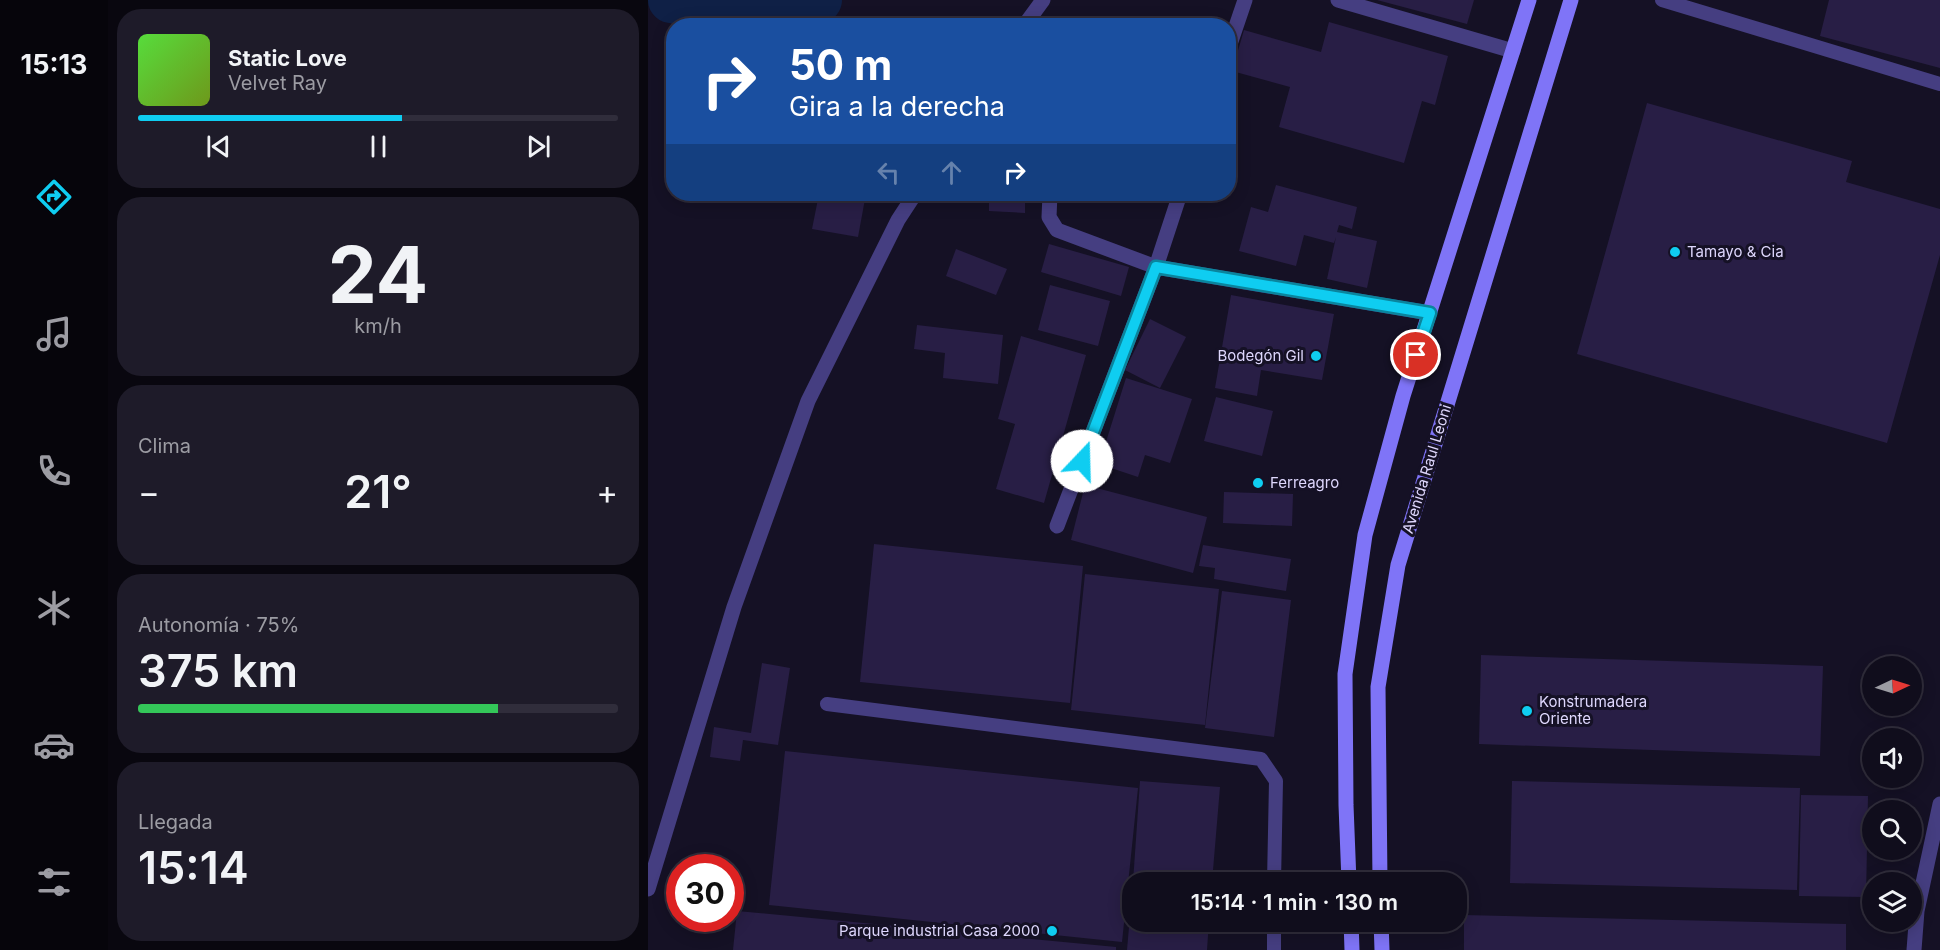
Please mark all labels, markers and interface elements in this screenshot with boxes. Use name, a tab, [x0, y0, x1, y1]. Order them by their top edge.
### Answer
text: 50 m	[789, 39, 892, 90]
icon: right	[690, 42, 768, 120]
text: Static Love	[228, 45, 347, 71]
text: 15:13	[21, 48, 88, 81]
text: Velvet Ray	[228, 71, 327, 95]
text: Gira a la derecha	[789, 90, 1005, 123]
icon: previous	[202, 130, 235, 163]
icon: pause	[362, 130, 395, 163]
icon: next	[522, 130, 555, 163]
icon: left	[872, 156, 905, 189]
icon: ahead	[935, 156, 968, 189]
icon: right	[998, 156, 1031, 189]
icon: directions	[33, 176, 75, 218]
text: 24	[328, 227, 428, 322]
place label: Tamayo & Cia	[1687, 242, 1784, 261]
marker: Tamayo & Cia	[1668, 245, 1682, 259]
icon: music	[33, 313, 75, 355]
text: km/h	[354, 314, 402, 338]
pin	[1390, 329, 1441, 380]
icon: arrive	[1399, 338, 1432, 371]
place label: Bodegón Gil	[1218, 346, 1304, 365]
marker: Bodegón Gil	[1309, 349, 1323, 363]
street label: Avenida Raul Leoni	[1398, 402, 1455, 536]
position arrow	[1050, 429, 1114, 493]
text: Clima	[138, 434, 191, 458]
icon: phone	[33, 450, 75, 492]
text: 21°	[344, 464, 412, 519]
text: −	[138, 472, 160, 512]
text: +	[596, 472, 618, 512]
place label: Ferreagro	[1270, 473, 1339, 492]
marker: Ferreagro	[1251, 476, 1265, 490]
icon: climate	[33, 587, 75, 629]
text: Autonomía · 75%	[138, 613, 299, 637]
text: 375 km	[138, 643, 298, 698]
north arrow	[1862, 656, 1922, 716]
map controls	[1862, 656, 1922, 932]
place label: Konstrumadera Oriente	[1539, 692, 1647, 728]
marker: Konstrumadera Oriente	[1520, 704, 1534, 718]
icon: car	[33, 724, 75, 766]
button: sound	[1862, 728, 1922, 788]
button: search	[1862, 800, 1922, 860]
text: Llegada	[138, 810, 213, 834]
text: 15:14	[138, 840, 249, 895]
speed limit sign: 30	[666, 854, 744, 932]
icon: filters	[33, 861, 75, 903]
button: layers	[1862, 872, 1922, 932]
text: 15:14 · 1 min · 130 m	[1191, 889, 1398, 915]
place label: Parque industrial Casa 2000	[839, 921, 1040, 940]
marker: Parque industrial Casa 2000	[1045, 924, 1059, 938]

